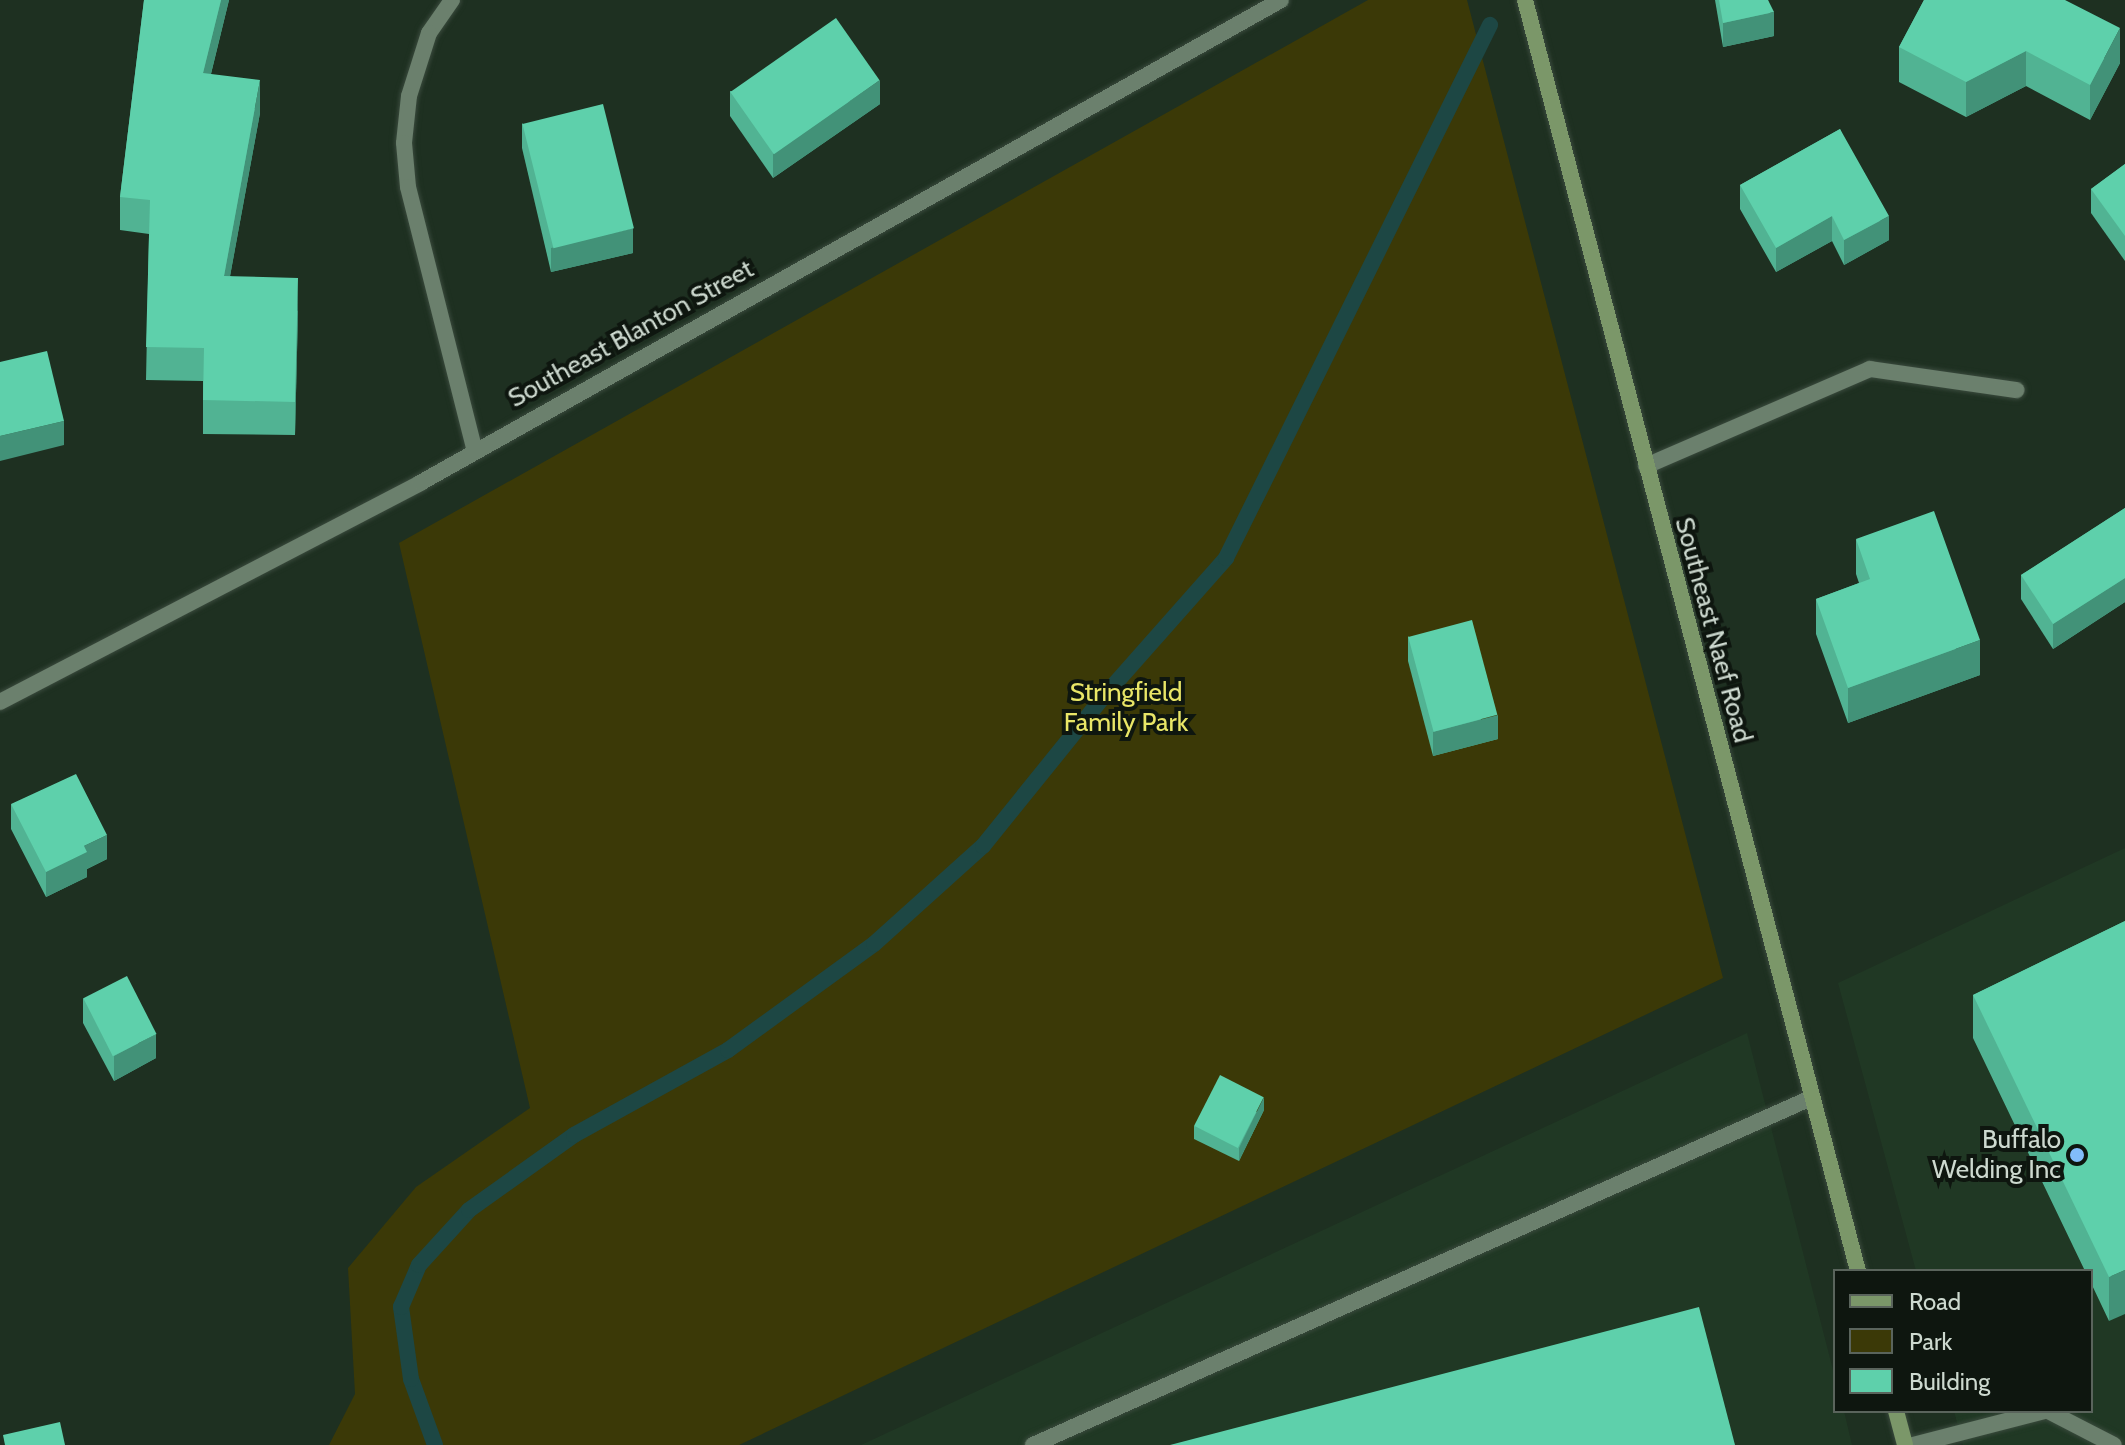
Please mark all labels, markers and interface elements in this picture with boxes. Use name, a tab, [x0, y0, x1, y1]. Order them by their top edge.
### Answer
street label: Southeast Blanton Street	[503, 254, 759, 414]
street label: Southeast Naef Road	[1668, 514, 1758, 746]
park label: Stringfield Family Park	[1064, 677, 1188, 738]
place label: Buffalo Welding Inc	[1932, 1124, 2061, 1186]
marker: Buffalo Welding Inc	[2068, 1146, 2086, 1164]
legend	[1833, 1269, 2093, 1413]
text: Road	[1909, 1287, 1961, 1316]
text: Park	[1909, 1327, 1952, 1356]
text: Building	[1909, 1367, 1990, 1396]

